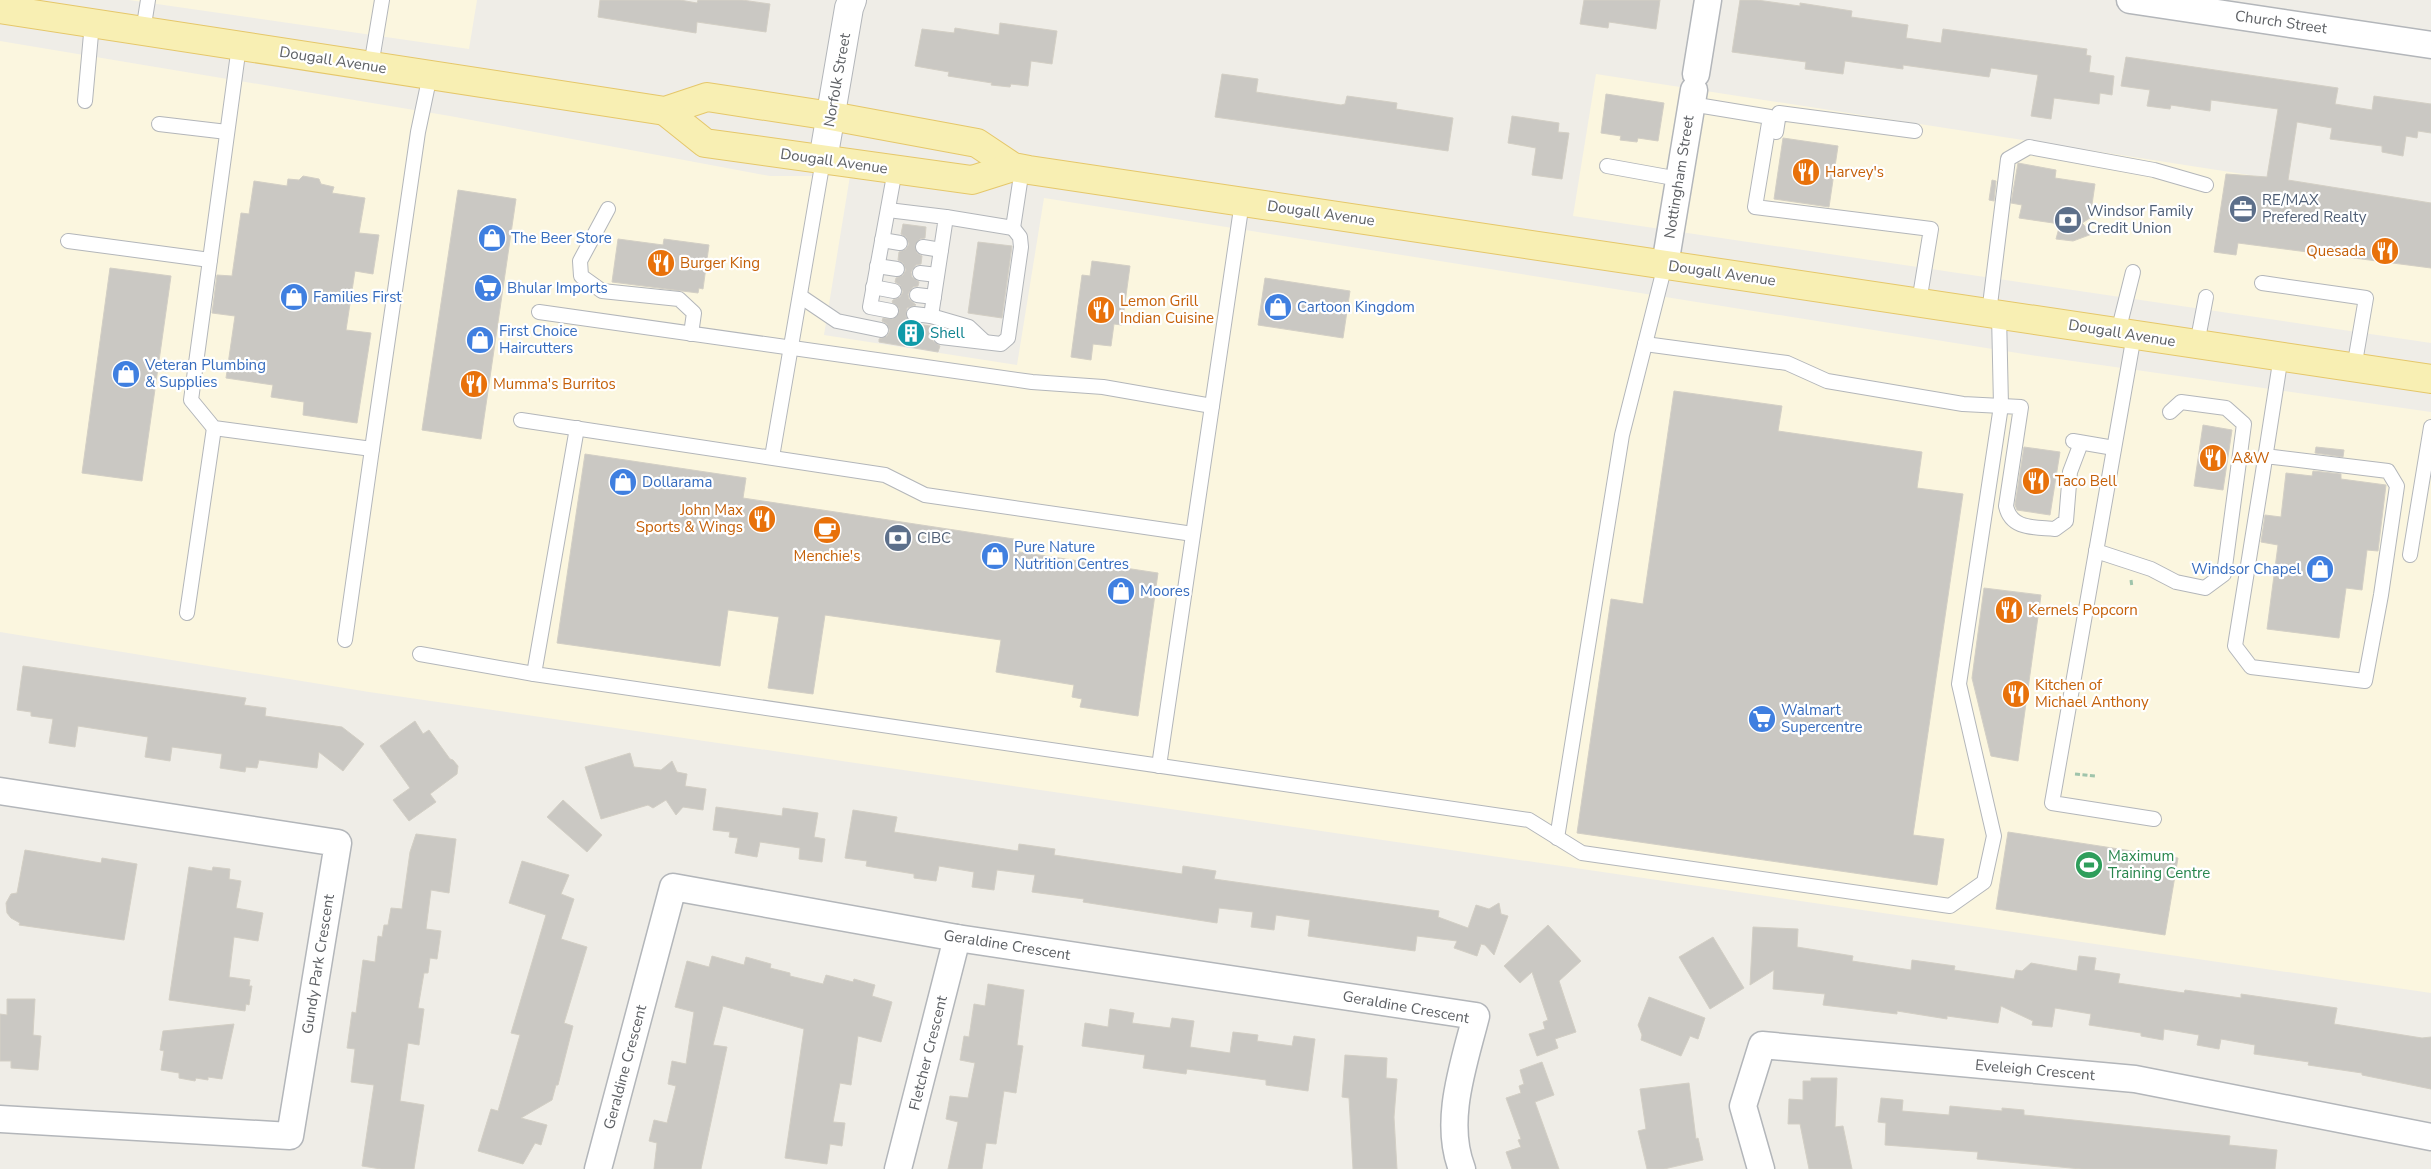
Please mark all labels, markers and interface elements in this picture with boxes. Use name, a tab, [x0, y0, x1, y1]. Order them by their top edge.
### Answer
street label: Church Street	[2234, 6, 2329, 38]
street label: Norfolk Street	[819, 31, 855, 129]
street label: Dougall Avenue	[278, 42, 388, 78]
street label: Nottingham Street	[1659, 113, 1699, 240]
street label: Dougall Avenue	[779, 144, 889, 178]
restaurant icon: Harvey's	[1791, 157, 1821, 187]
place label: Harvey's	[1825, 162, 1884, 182]
place label: RE/MAX Prefered Realty	[2262, 190, 2367, 227]
office icon: RE/MAX Prefered Realty	[2228, 194, 2258, 224]
street label: Dougall Avenue	[1266, 196, 1376, 230]
place label: Windsor Family Credit Union	[2087, 201, 2193, 238]
bank icon: Windsor Family Credit Union	[2053, 205, 2083, 235]
shop icon: The Beer Store	[477, 223, 507, 253]
place label: The Beer Store	[511, 228, 612, 248]
restaurant icon: Quesada	[2370, 236, 2400, 266]
place label: Quesada	[2306, 241, 2366, 261]
restaurant icon: Burger King	[646, 248, 676, 278]
place label: Burger King	[680, 253, 760, 273]
street label: Dougall Avenue	[1667, 256, 1777, 290]
supermarket icon: Bhular Imports	[473, 273, 503, 303]
place label: Bhular Imports	[507, 278, 608, 298]
shop icon: Families First	[279, 282, 309, 312]
place label: Families First	[313, 287, 402, 307]
place label: Lemon Grill Indian Cuisine	[1120, 291, 1214, 328]
shop icon: Cartoon Kingdom	[1263, 292, 1293, 322]
restaurant icon: Lemon Grill Indian Cuisine	[1086, 295, 1116, 325]
place label: Cartoon Kingdom	[1297, 297, 1415, 317]
street label: Dougall Avenue	[2067, 315, 2177, 351]
building icon: Shell	[896, 318, 926, 348]
place label: First Choice Haircutters	[499, 321, 577, 358]
place label: Shell	[930, 323, 965, 343]
shop icon: First Choice Haircutters	[465, 325, 495, 355]
place label: Veteran Plumbing & Supplies	[144, 355, 266, 392]
shop icon: Veteran Plumbing & Supplies	[111, 359, 141, 389]
restaurant icon: Mumma's Burritos	[459, 369, 489, 399]
place label: Mumma's Burritos	[493, 374, 616, 394]
restaurant icon: A&W	[2198, 443, 2228, 473]
place label: A&W	[2232, 448, 2270, 468]
restaurant icon: Taco Bell	[2021, 466, 2051, 496]
shop icon: Dollarama	[608, 467, 638, 497]
place label: Taco Bell	[2055, 471, 2117, 491]
place label: Dollarama	[642, 472, 712, 492]
place label: John Max Sports & Wings	[636, 500, 743, 537]
restaurant icon: John Max Sports & Wings	[747, 504, 777, 534]
cafe icon: Menchie's	[812, 515, 842, 545]
bank icon: CIBC	[883, 523, 913, 553]
place label: CIBC	[917, 528, 951, 548]
place label: Pure Nature Nutrition Centres	[1014, 537, 1129, 574]
shop icon: Pure Nature Nutrition Centres	[980, 541, 1010, 571]
place label: Menchie's	[794, 546, 860, 566]
shop icon: Windsor Chapel	[2305, 554, 2335, 584]
place label: Windsor Chapel	[2191, 559, 2302, 579]
shop icon: Moores	[1106, 576, 1136, 606]
place label: Moores	[1140, 581, 1190, 601]
restaurant icon: Kernels Popcorn	[1994, 595, 2024, 625]
place label: Kernels Popcorn	[2028, 600, 2138, 620]
place label: Kitchen of Michael Anthony	[2035, 675, 2149, 712]
restaurant icon: Kitchen of Michael Anthony	[2001, 679, 2031, 709]
place label: Walmart Supercentre	[1781, 700, 1862, 737]
supermarket icon: Walmart Supercentre	[1747, 704, 1777, 734]
place label: Maximum Training Centre	[2108, 846, 2210, 883]
sports icon: Maximum Training Centre	[2074, 850, 2104, 880]
street label: Gundy Park Crescent	[297, 892, 339, 1035]
street label: Geraldine Crescent	[942, 925, 1073, 965]
street label: Geraldine Crescent	[1341, 986, 1472, 1028]
street label: Fletcher Crescent	[904, 993, 952, 1112]
street label: Geraldine Crescent	[599, 1002, 651, 1131]
street label: Eveleigh Crescent	[1974, 1055, 2097, 1085]

